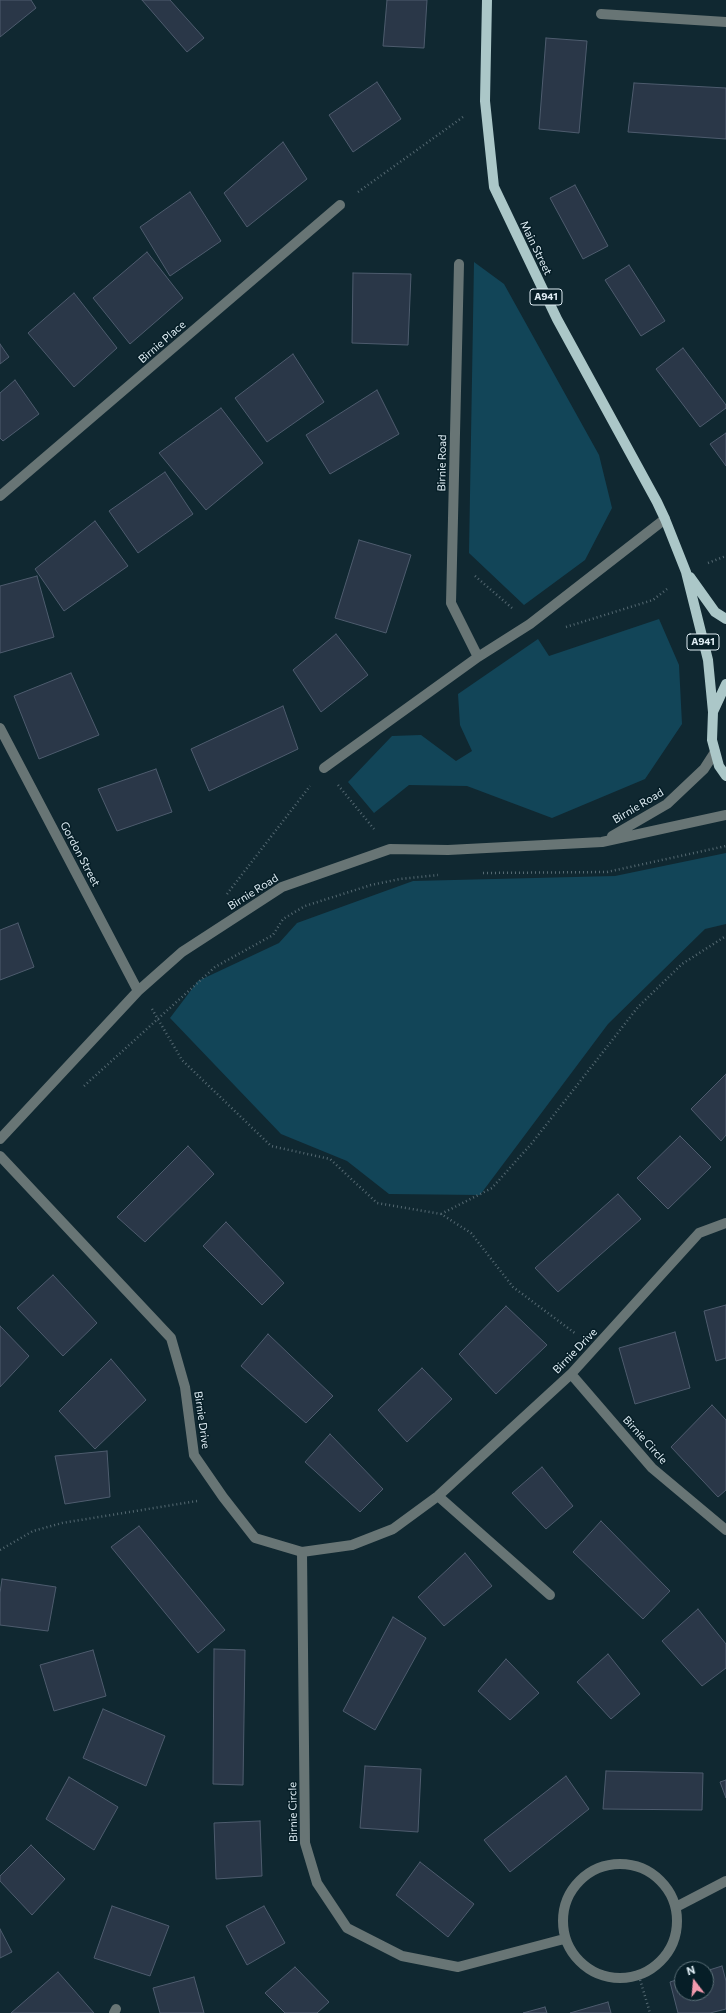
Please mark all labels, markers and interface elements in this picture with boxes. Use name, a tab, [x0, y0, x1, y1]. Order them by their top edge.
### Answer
street label: Main Street	[517, 219, 555, 277]
road number: A941	[530, 289, 562, 305]
street label: Birnie Place	[136, 318, 188, 366]
street label: Birnie Road	[435, 434, 449, 492]
road number: A941	[687, 634, 719, 650]
street label: Birnie Road	[610, 786, 666, 826]
street label: Gordon Street	[57, 819, 103, 889]
street label: Birnie Road	[225, 871, 281, 913]
street label: Birnie Drive	[550, 1326, 600, 1376]
street label: Birnie Drive	[191, 1390, 213, 1450]
street label: Birnie Circle	[620, 1413, 670, 1467]
street label: Birnie Circle	[286, 1782, 300, 1842]
north arrow	[674, 1961, 714, 2001]
text: N	[685, 1963, 697, 1977]

